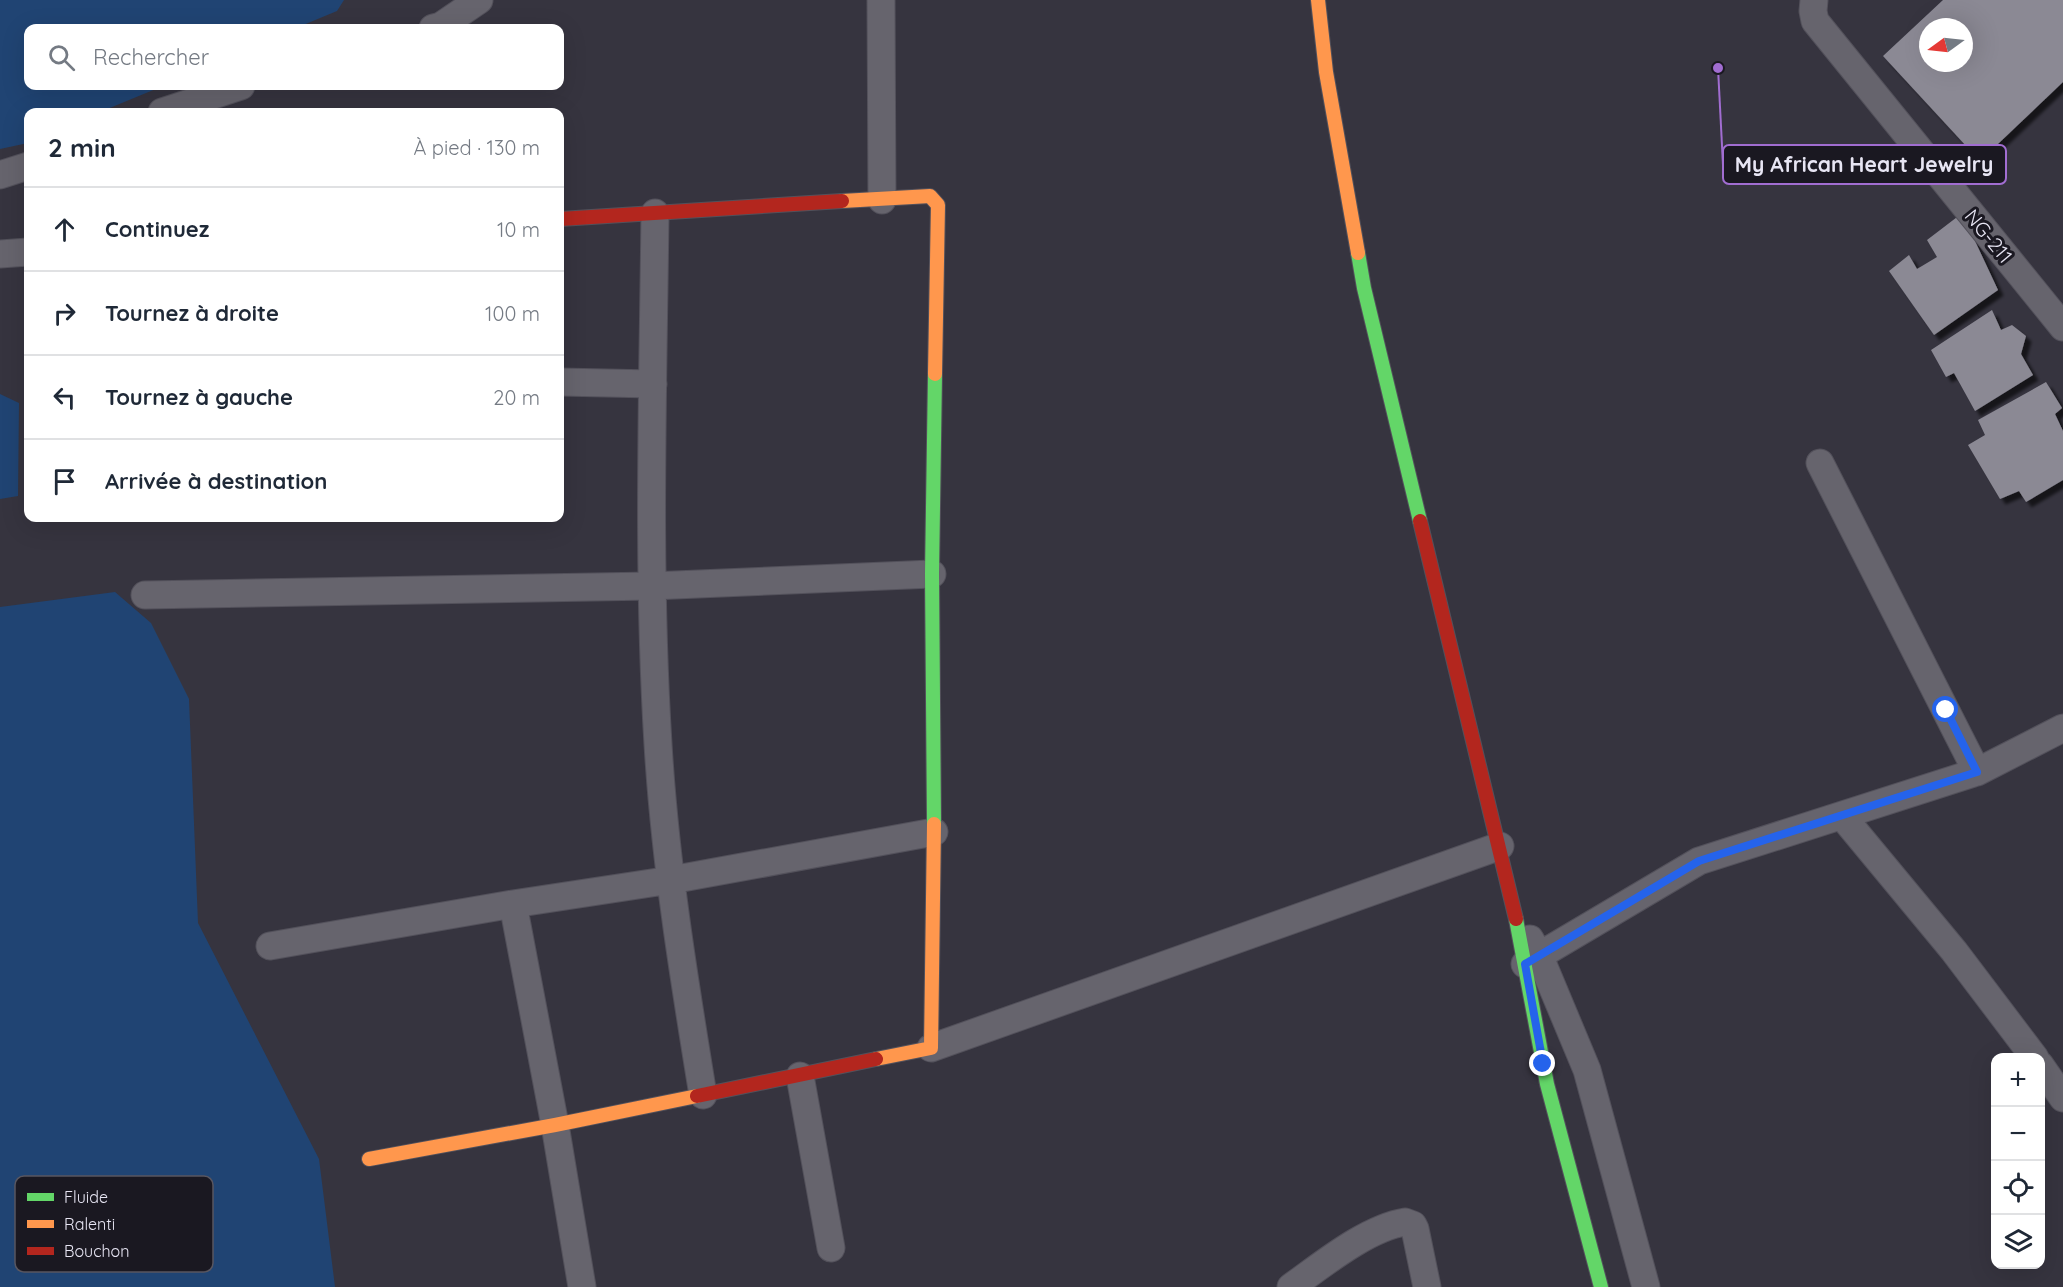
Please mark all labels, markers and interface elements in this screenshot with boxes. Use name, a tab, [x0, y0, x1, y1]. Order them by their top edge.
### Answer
north arrow	[1919, 18, 1973, 72]
search box	[24, 24, 564, 90]
icon: search	[45, 41, 78, 74]
text: Rechercher	[93, 43, 209, 71]
text: 2 min	[48, 131, 116, 164]
text: À pied · 130 m	[413, 135, 540, 160]
callout: My African Heart Jewelry	[1723, 145, 2006, 184]
text: My African Heart Jewelry	[1735, 151, 1993, 177]
street label: NG-211	[1960, 204, 2018, 268]
icon: ahead	[48, 213, 81, 246]
text: Continuez	[105, 215, 209, 243]
text: 10 m	[497, 217, 540, 242]
icon: right	[48, 297, 81, 330]
text: Tournez à droite	[105, 299, 279, 327]
text: 100 m	[485, 301, 540, 326]
icon: left	[48, 381, 81, 414]
text: Tournez à gauche	[105, 383, 293, 411]
text: 20 m	[493, 385, 540, 410]
icon: arrive	[48, 465, 81, 498]
text: Arrivée à destination	[105, 467, 327, 495]
route start	[1932, 696, 1958, 722]
route end	[1529, 1050, 1555, 1076]
map controls	[1991, 1053, 2045, 1269]
button: +	[1991, 1053, 2045, 1107]
button: −	[1991, 1107, 2045, 1161]
button: locate	[1991, 1161, 2045, 1215]
legend	[15, 1176, 213, 1272]
text: Fluide	[64, 1187, 108, 1207]
text: Ralenti	[64, 1214, 115, 1234]
button: layers	[1991, 1215, 2045, 1269]
text: Bouchon	[64, 1241, 129, 1261]

